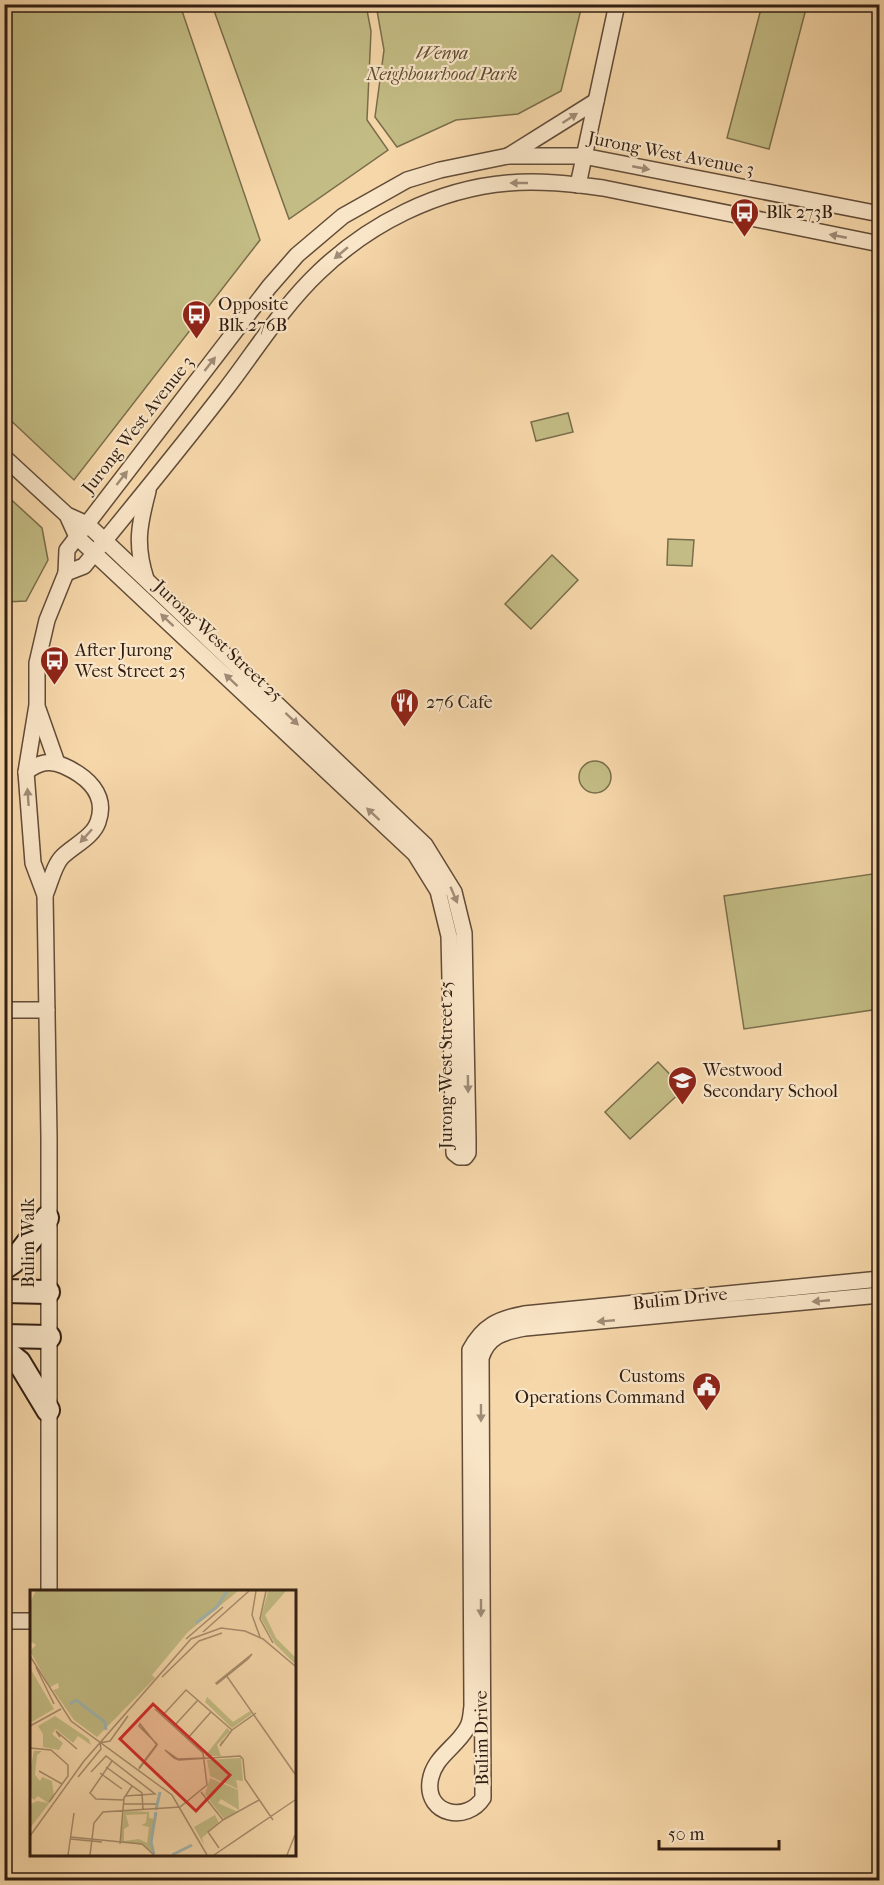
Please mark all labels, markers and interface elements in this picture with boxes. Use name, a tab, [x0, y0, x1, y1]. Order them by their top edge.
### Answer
park label: Wenya Neighbourhood Park	[366, 43, 517, 85]
one-way arrow	[562, 113, 578, 124]
street label: Jurong West Avenue 3	[584, 127, 756, 180]
one-way arrow	[631, 164, 650, 173]
one-way arrow	[510, 178, 529, 188]
bus stop icon: Blk 273B	[729, 196, 761, 238]
place label: Blk 273B	[766, 202, 833, 223]
one-way arrow	[828, 231, 847, 240]
one-way arrow	[334, 246, 349, 259]
place label: Opposite Blk 276B	[218, 294, 288, 336]
bus stop icon: Opposite Blk 276B	[181, 298, 213, 340]
street label: Jurong West Avenue 3	[77, 352, 198, 500]
one-way arrow	[203, 356, 216, 372]
one-way arrow	[116, 470, 129, 486]
street label: Jurong West Street 25	[148, 575, 287, 706]
one-way arrow	[159, 613, 174, 627]
place label: After Jurong West Street 25	[74, 640, 186, 682]
bus stop icon: After Jurong West Street 25	[38, 644, 70, 686]
one-way arrow	[223, 673, 238, 687]
restaurant icon: 276 Cafe	[389, 686, 421, 728]
place label: 276 Cafe	[426, 692, 493, 713]
one-way arrow	[285, 711, 299, 725]
one-way arrow	[23, 787, 33, 806]
one-way arrow	[366, 807, 380, 821]
one-way arrow	[79, 829, 93, 844]
one-way arrow	[449, 887, 459, 905]
street label: Jurong West Street 25	[436, 981, 457, 1151]
place label: Westwood Secondary School	[702, 1060, 838, 1102]
school or university icon: Westwood Secondary School	[666, 1064, 698, 1106]
one-way arrow	[463, 1074, 473, 1093]
street label: Bulim Walk	[18, 1197, 39, 1288]
street label: Bulim Drive	[632, 1284, 728, 1314]
one-way arrow	[812, 1296, 831, 1306]
one-way arrow	[597, 1316, 616, 1326]
place label: Customs Operations Command	[515, 1366, 685, 1408]
public building icon: Customs Operations Command	[690, 1370, 722, 1412]
one-way arrow	[476, 1404, 486, 1423]
inset map	[30, 1590, 296, 1855]
one-way arrow	[476, 1599, 486, 1618]
street label: Bulim Drive	[471, 1690, 493, 1786]
scale bar	[659, 1813, 779, 1851]
text: 50 m	[668, 1824, 705, 1845]

